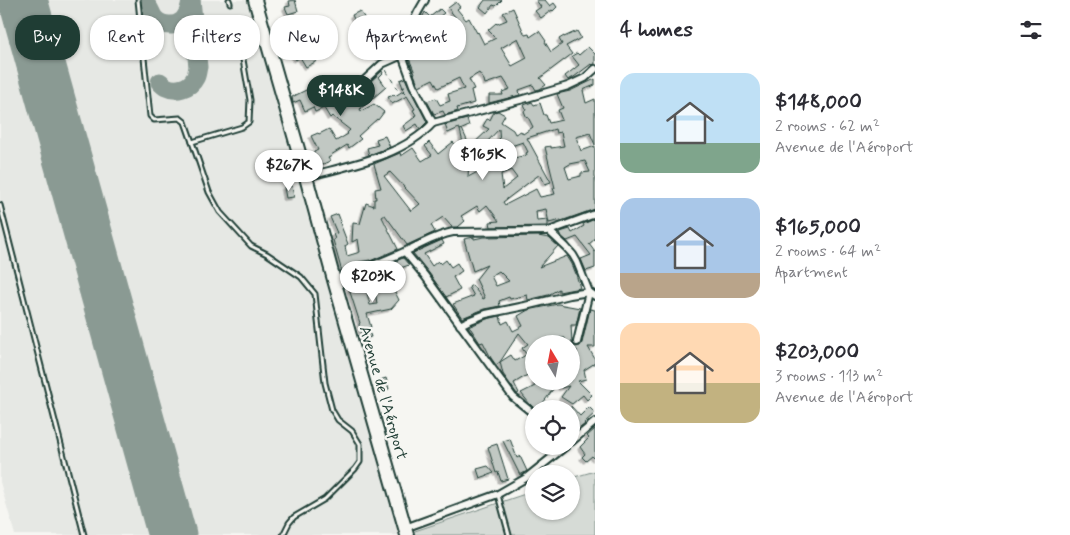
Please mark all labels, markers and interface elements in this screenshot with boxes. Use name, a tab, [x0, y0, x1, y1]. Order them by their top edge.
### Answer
chip: Buy	[15, 15, 80, 60]
chip: Rent	[90, 15, 164, 60]
chip: Filters	[174, 15, 260, 60]
chip: New	[270, 15, 338, 60]
chip: Apartment	[348, 15, 466, 60]
text: 4 homes	[620, 16, 693, 44]
icon: filters	[1017, 16, 1045, 44]
pin: $148K	[306, 74, 376, 117]
text: $148K	[318, 80, 364, 101]
text: $148,000	[775, 88, 862, 116]
icon: home	[660, 93, 720, 153]
text: 2 rooms · 62 m²	[775, 116, 880, 137]
text: Avenue de l'Aéroport	[775, 137, 914, 158]
pin: $165K	[448, 138, 518, 181]
text: $165K	[460, 144, 506, 165]
pin: $267K	[254, 150, 324, 192]
text: $267K	[266, 155, 312, 176]
text: $165,000	[775, 213, 861, 241]
icon: home	[660, 218, 720, 278]
text: 2 rooms · 64 m²	[775, 241, 881, 262]
pin: $203K	[338, 260, 408, 303]
text: Apartment	[775, 262, 848, 283]
text: $203K	[351, 266, 395, 287]
street label: Avenue de l'Aéroport	[354, 324, 412, 463]
north arrow	[525, 335, 580, 390]
map controls	[525, 335, 580, 520]
text: $203,000	[775, 338, 859, 366]
icon: home	[660, 343, 720, 403]
text: 3 rooms · 113 m²	[775, 366, 883, 387]
text: Avenue de l'Aéroport	[775, 387, 914, 408]
button: locate	[525, 400, 580, 455]
button: layers	[525, 465, 580, 520]

